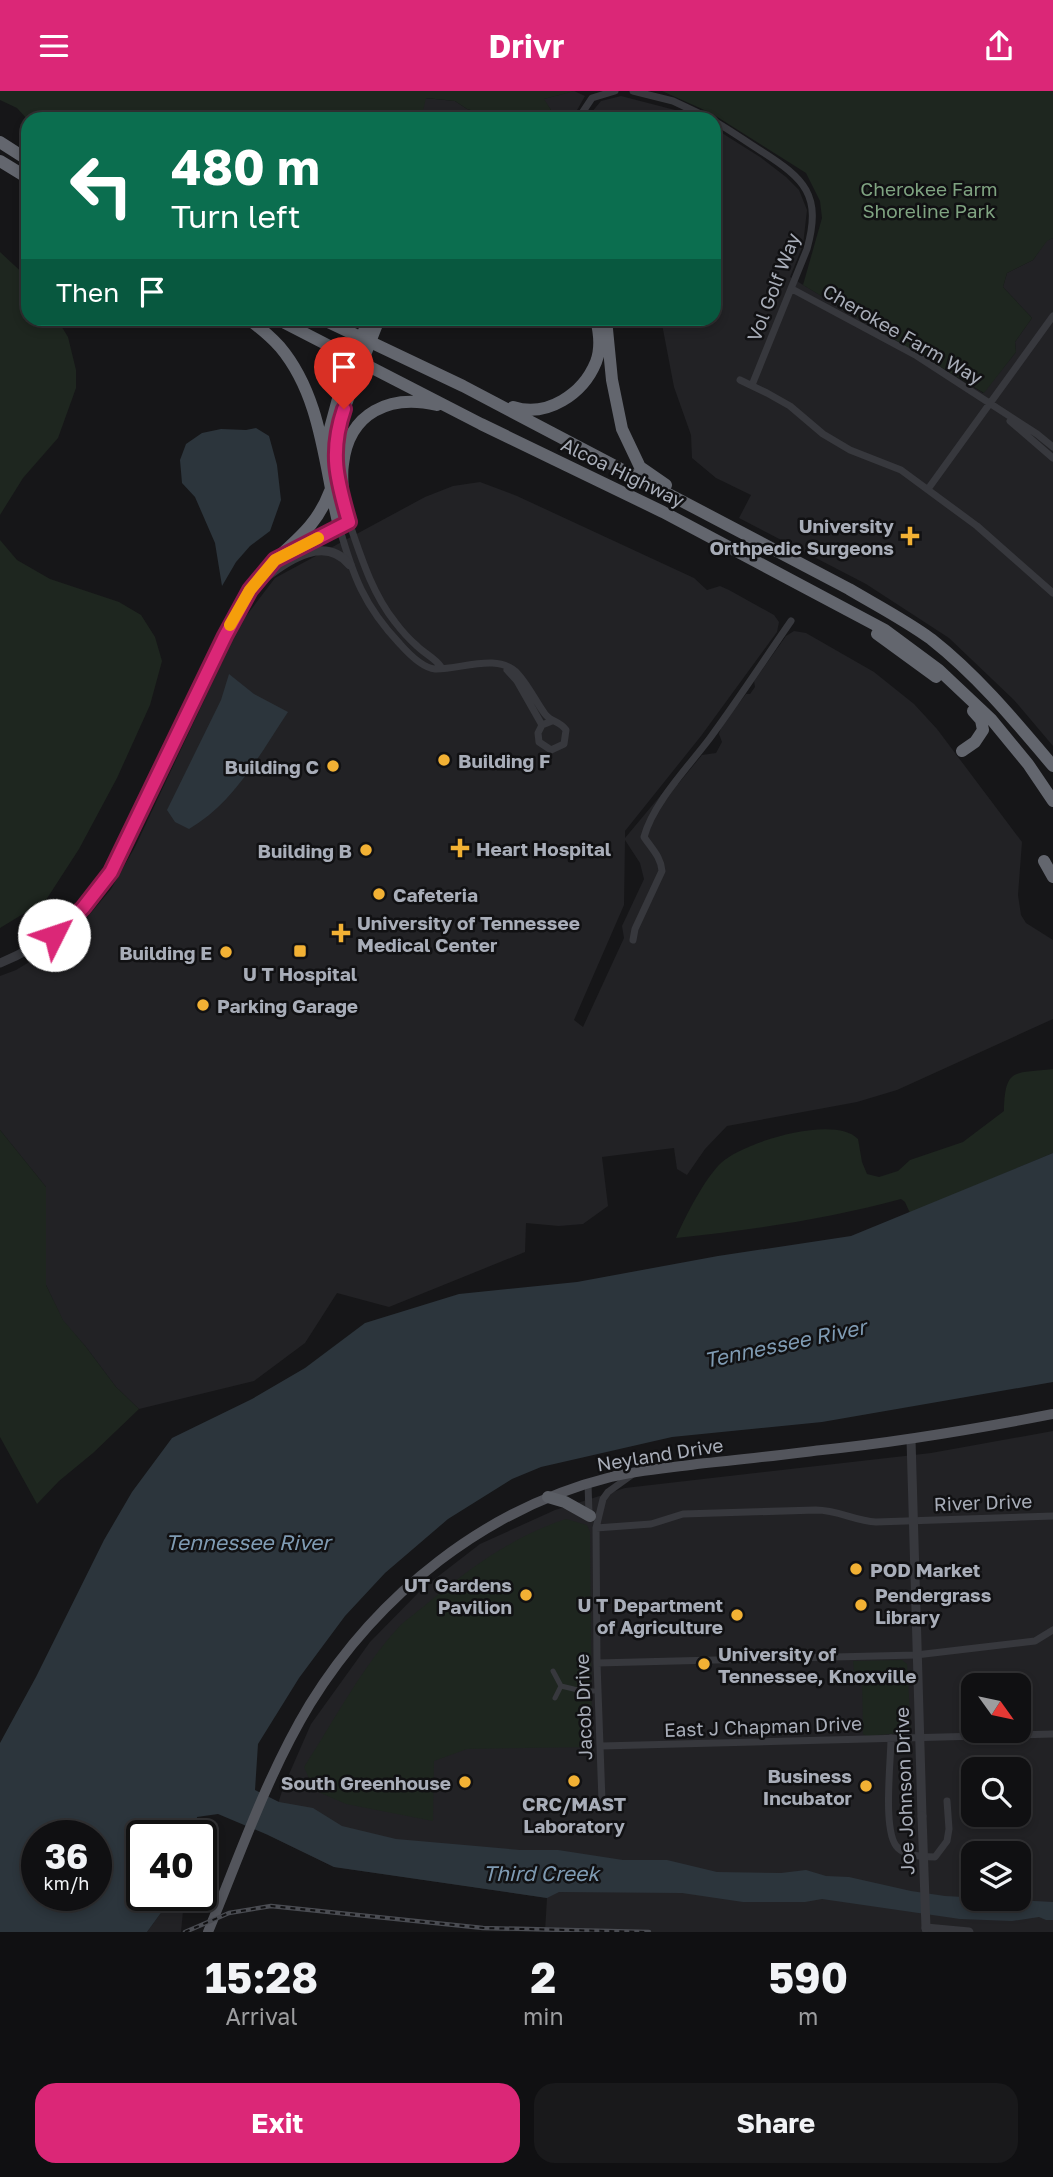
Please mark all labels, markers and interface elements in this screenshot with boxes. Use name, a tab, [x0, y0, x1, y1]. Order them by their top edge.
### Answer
icon: menu	[35, 27, 73, 65]
text: Drivr	[489, 27, 564, 65]
icon: share	[980, 27, 1018, 65]
text: 480 m	[171, 137, 320, 196]
icon: left	[56, 140, 147, 231]
park label: Cherokee Farm Shoreline Park	[860, 177, 998, 222]
text: Turn left	[171, 197, 300, 235]
street label: Vol Golf Way	[742, 229, 804, 345]
icon: arrive	[133, 273, 171, 311]
text: Then	[56, 277, 119, 308]
street label: Cherokee Farm Way	[819, 279, 987, 389]
pin	[314, 337, 374, 409]
icon: arrive	[325, 348, 363, 386]
street label: Alcoa Highway	[558, 432, 689, 512]
place label: University Orthpedic Surgeons	[709, 514, 895, 559]
marker: University Orthpedic Surgeons	[900, 526, 920, 546]
place label: Building F	[458, 749, 550, 772]
marker: Building F	[436, 752, 452, 768]
place label: Building C	[225, 755, 319, 778]
marker: Building C	[325, 758, 341, 774]
place label: Heart Hospital	[476, 837, 611, 860]
marker: Heart Hospital	[450, 838, 470, 858]
place label: Building B	[258, 839, 352, 862]
marker: Building B	[358, 842, 374, 858]
place label: Cafeteria	[393, 883, 478, 906]
marker: Cafeteria	[371, 886, 387, 902]
position arrow	[17, 898, 91, 972]
place label: University of Tennessee Medical Center	[357, 911, 580, 956]
marker: University of Tennessee Medical Center	[331, 923, 351, 943]
place label: Building E	[119, 941, 212, 964]
marker: U T Hospital	[292, 943, 308, 959]
marker: Building E	[218, 944, 234, 960]
place label: U T Hospital	[243, 962, 357, 985]
place label: Parking Garage	[217, 994, 358, 1017]
marker: Parking Garage	[195, 997, 211, 1013]
water label: Tennessee River	[702, 1313, 871, 1373]
street label: Neyland Drive	[595, 1433, 725, 1475]
street label: River Drive	[933, 1489, 1033, 1515]
water label: Tennessee River	[166, 1529, 333, 1555]
place label: POD Market	[870, 1558, 981, 1581]
marker: POD Market	[848, 1561, 864, 1577]
place label: UT Gardens Pavilion	[404, 1573, 512, 1618]
place label: Pendergrass Library	[875, 1583, 992, 1628]
marker: UT Gardens Pavilion	[518, 1587, 534, 1603]
place label: U T Department of Agriculture	[577, 1593, 723, 1638]
marker: Pendergrass Library	[853, 1597, 869, 1613]
marker: U T Department of Agriculture	[729, 1607, 745, 1623]
place label: University of Tennessee, Knoxville	[718, 1642, 916, 1687]
street label: Jacob Drive	[570, 1653, 596, 1761]
marker: University of Tennessee, Knoxville	[696, 1656, 712, 1672]
north arrow	[961, 1673, 1031, 1743]
map controls	[961, 1673, 1031, 1911]
street label: Joe Johnson Drive	[890, 1707, 918, 1875]
street label: East J Chapman Drive	[664, 1711, 862, 1741]
button: search	[961, 1757, 1031, 1827]
place label: Business Incubator	[763, 1764, 853, 1809]
place label: South Greenhouse	[281, 1771, 451, 1794]
marker: CRC/MAST Laboratory	[566, 1773, 582, 1789]
marker: South Greenhouse	[457, 1774, 473, 1790]
marker: Business Incubator	[858, 1778, 874, 1794]
place label: CRC/MAST Laboratory	[522, 1792, 626, 1837]
speed limit sign: 40	[126, 1820, 217, 1911]
text: 36	[45, 1835, 88, 1877]
button: layers	[961, 1841, 1031, 1911]
water label: Third Creek	[483, 1860, 601, 1886]
text: km/h	[44, 1872, 89, 1894]
text: 15:28	[205, 1952, 318, 2002]
text: 2	[530, 1952, 556, 2002]
text: 590	[769, 1952, 848, 2002]
text: Arrival	[225, 2002, 298, 2030]
text: min	[523, 2002, 564, 2030]
text: m	[798, 2002, 818, 2030]
button: Exit	[35, 2083, 520, 2163]
button: Share	[534, 2083, 1018, 2163]

